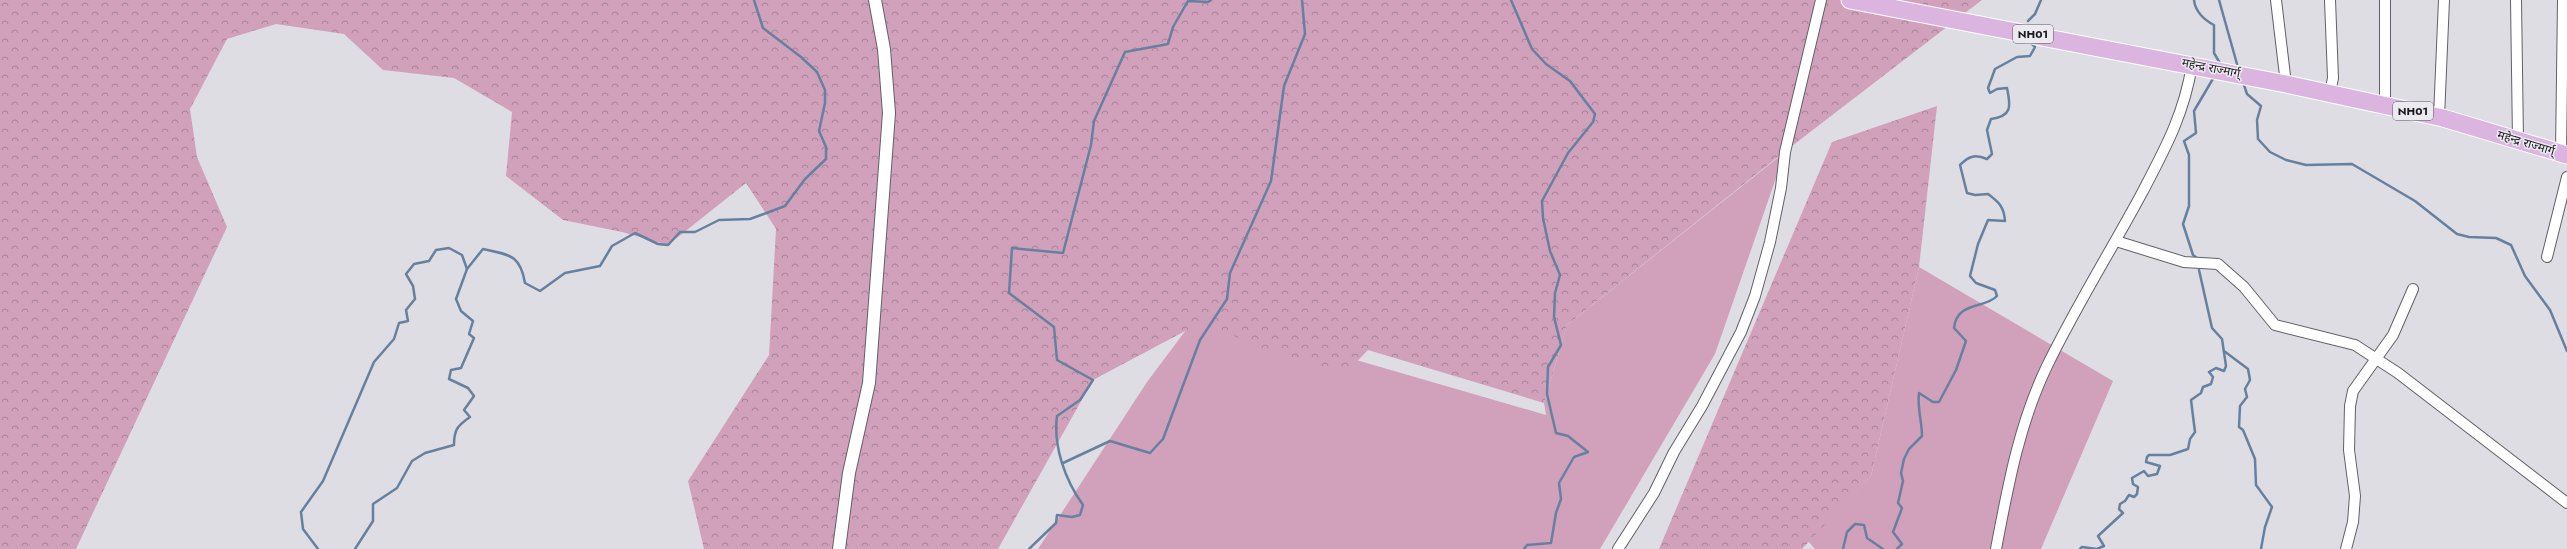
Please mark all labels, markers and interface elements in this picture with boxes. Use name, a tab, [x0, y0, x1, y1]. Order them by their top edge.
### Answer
road number: NH01	[2013, 25, 2053, 43]
street label: महेन्द्र राज्मार्ग्	[2180, 54, 2244, 83]
road number: NH01	[2393, 102, 2433, 120]
street label: महेन्द्र राज्मार्ग्	[2495, 126, 2559, 161]

